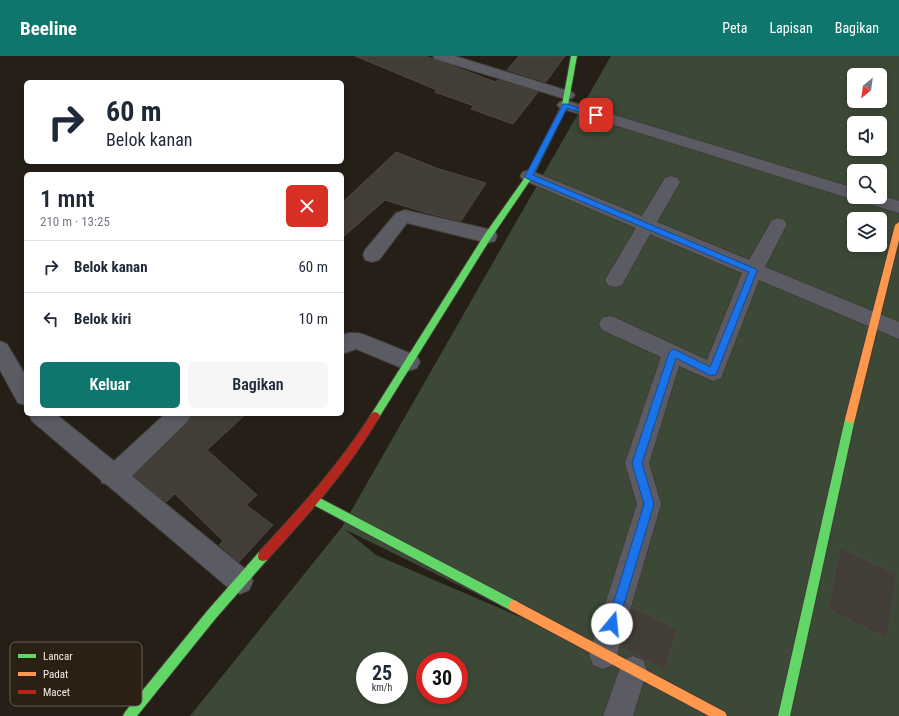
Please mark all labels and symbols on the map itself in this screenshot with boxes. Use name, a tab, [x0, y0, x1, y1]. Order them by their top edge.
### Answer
north arrow	[847, 68, 887, 108]
pin	[579, 98, 613, 132]
position arrow	[591, 603, 633, 645]
legend	[10, 642, 142, 706]
text: Lancar	[43, 650, 73, 663]
speed limit sign: 30	[416, 652, 468, 704]
text: Padat	[43, 668, 68, 681]
text: Macet	[43, 686, 70, 699]

